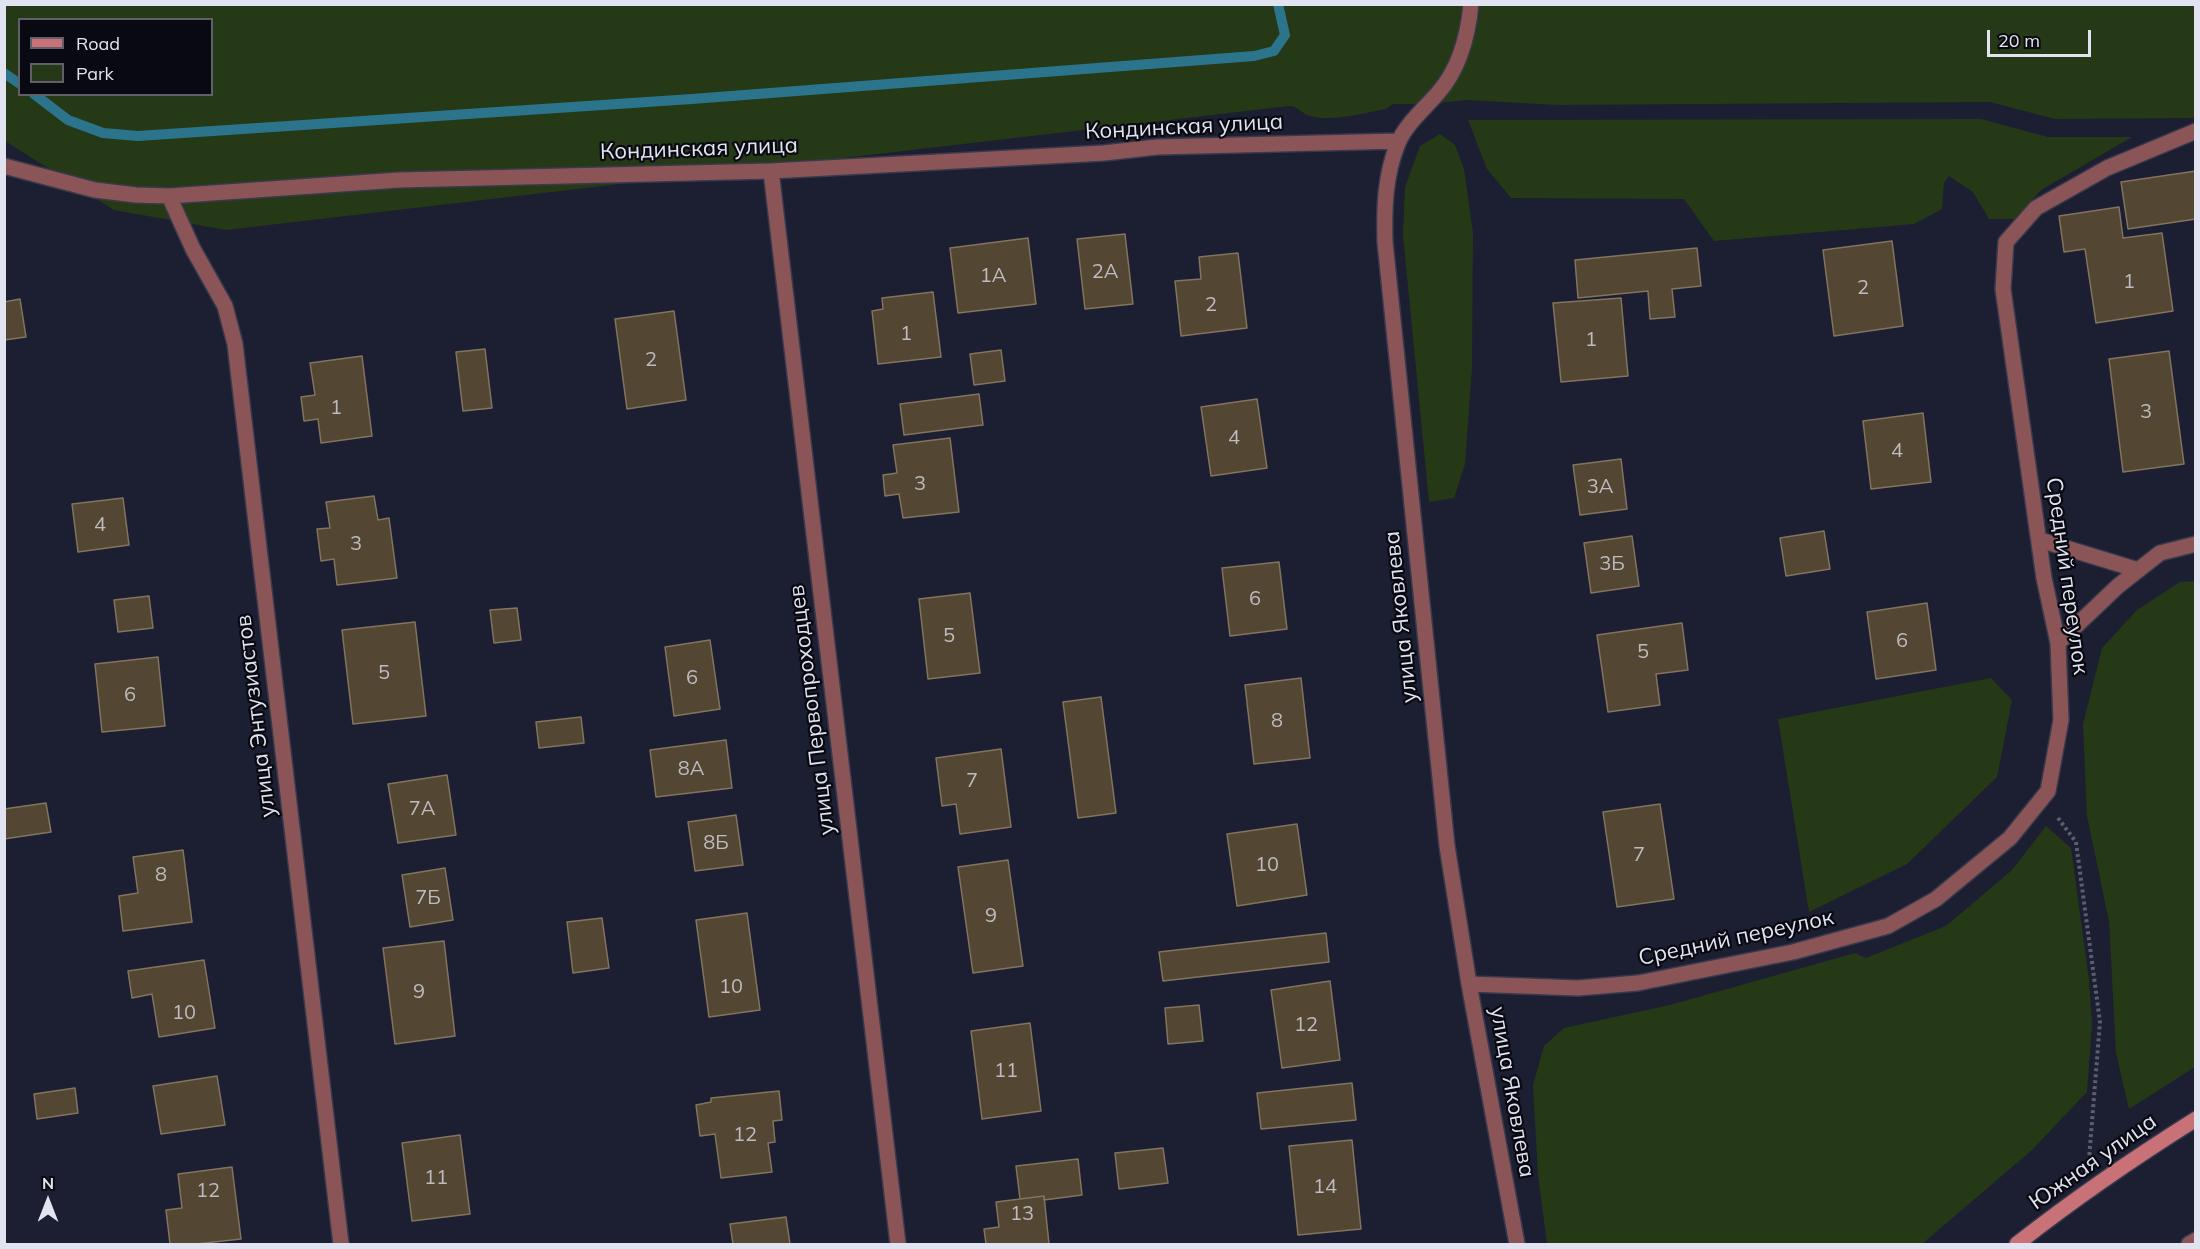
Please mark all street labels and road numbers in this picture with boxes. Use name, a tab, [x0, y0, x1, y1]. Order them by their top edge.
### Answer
street label: Кондинская улица	[1084, 109, 1284, 145]
street label: Кондинская улица	[600, 132, 798, 166]
street label: Средний переулок	[2040, 476, 2094, 676]
street label: улица Яковлева	[1379, 530, 1423, 704]
street label: улица Первопроходцев	[784, 583, 840, 837]
street label: улица Энтузиастов	[230, 613, 282, 819]
street label: Средний переулок	[1636, 904, 1836, 972]
street label: улица Яковлева	[1484, 1005, 1540, 1179]
street label: Южная улица	[2024, 1108, 2162, 1216]

